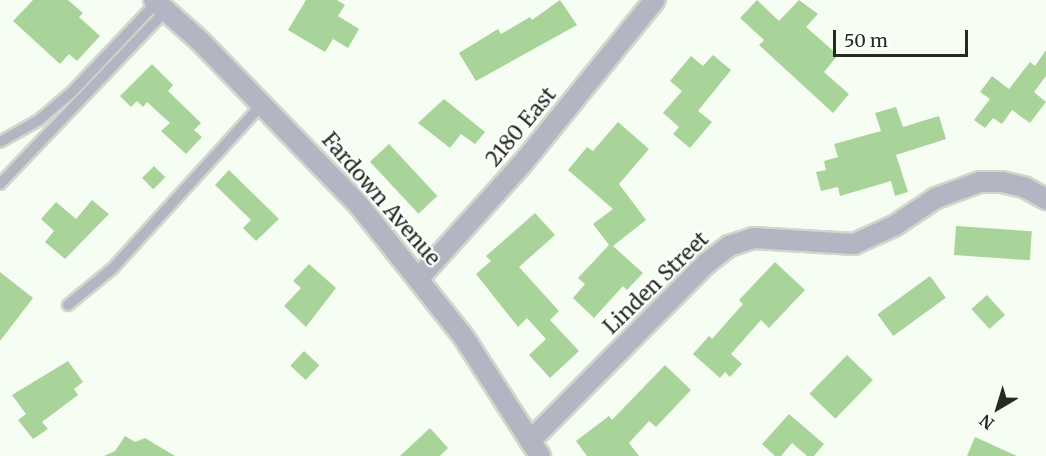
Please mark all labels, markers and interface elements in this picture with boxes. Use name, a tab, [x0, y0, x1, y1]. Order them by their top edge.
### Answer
scale bar	[836, 18, 971, 56]
text: 50 m	[844, 29, 888, 52]
street label: 2180 East	[481, 82, 561, 172]
street label: Fardown Avenue	[316, 127, 446, 271]
street label: Linden Street	[598, 227, 714, 339]
north arrow	[968, 378, 1028, 438]
text: N	[976, 410, 998, 434]

